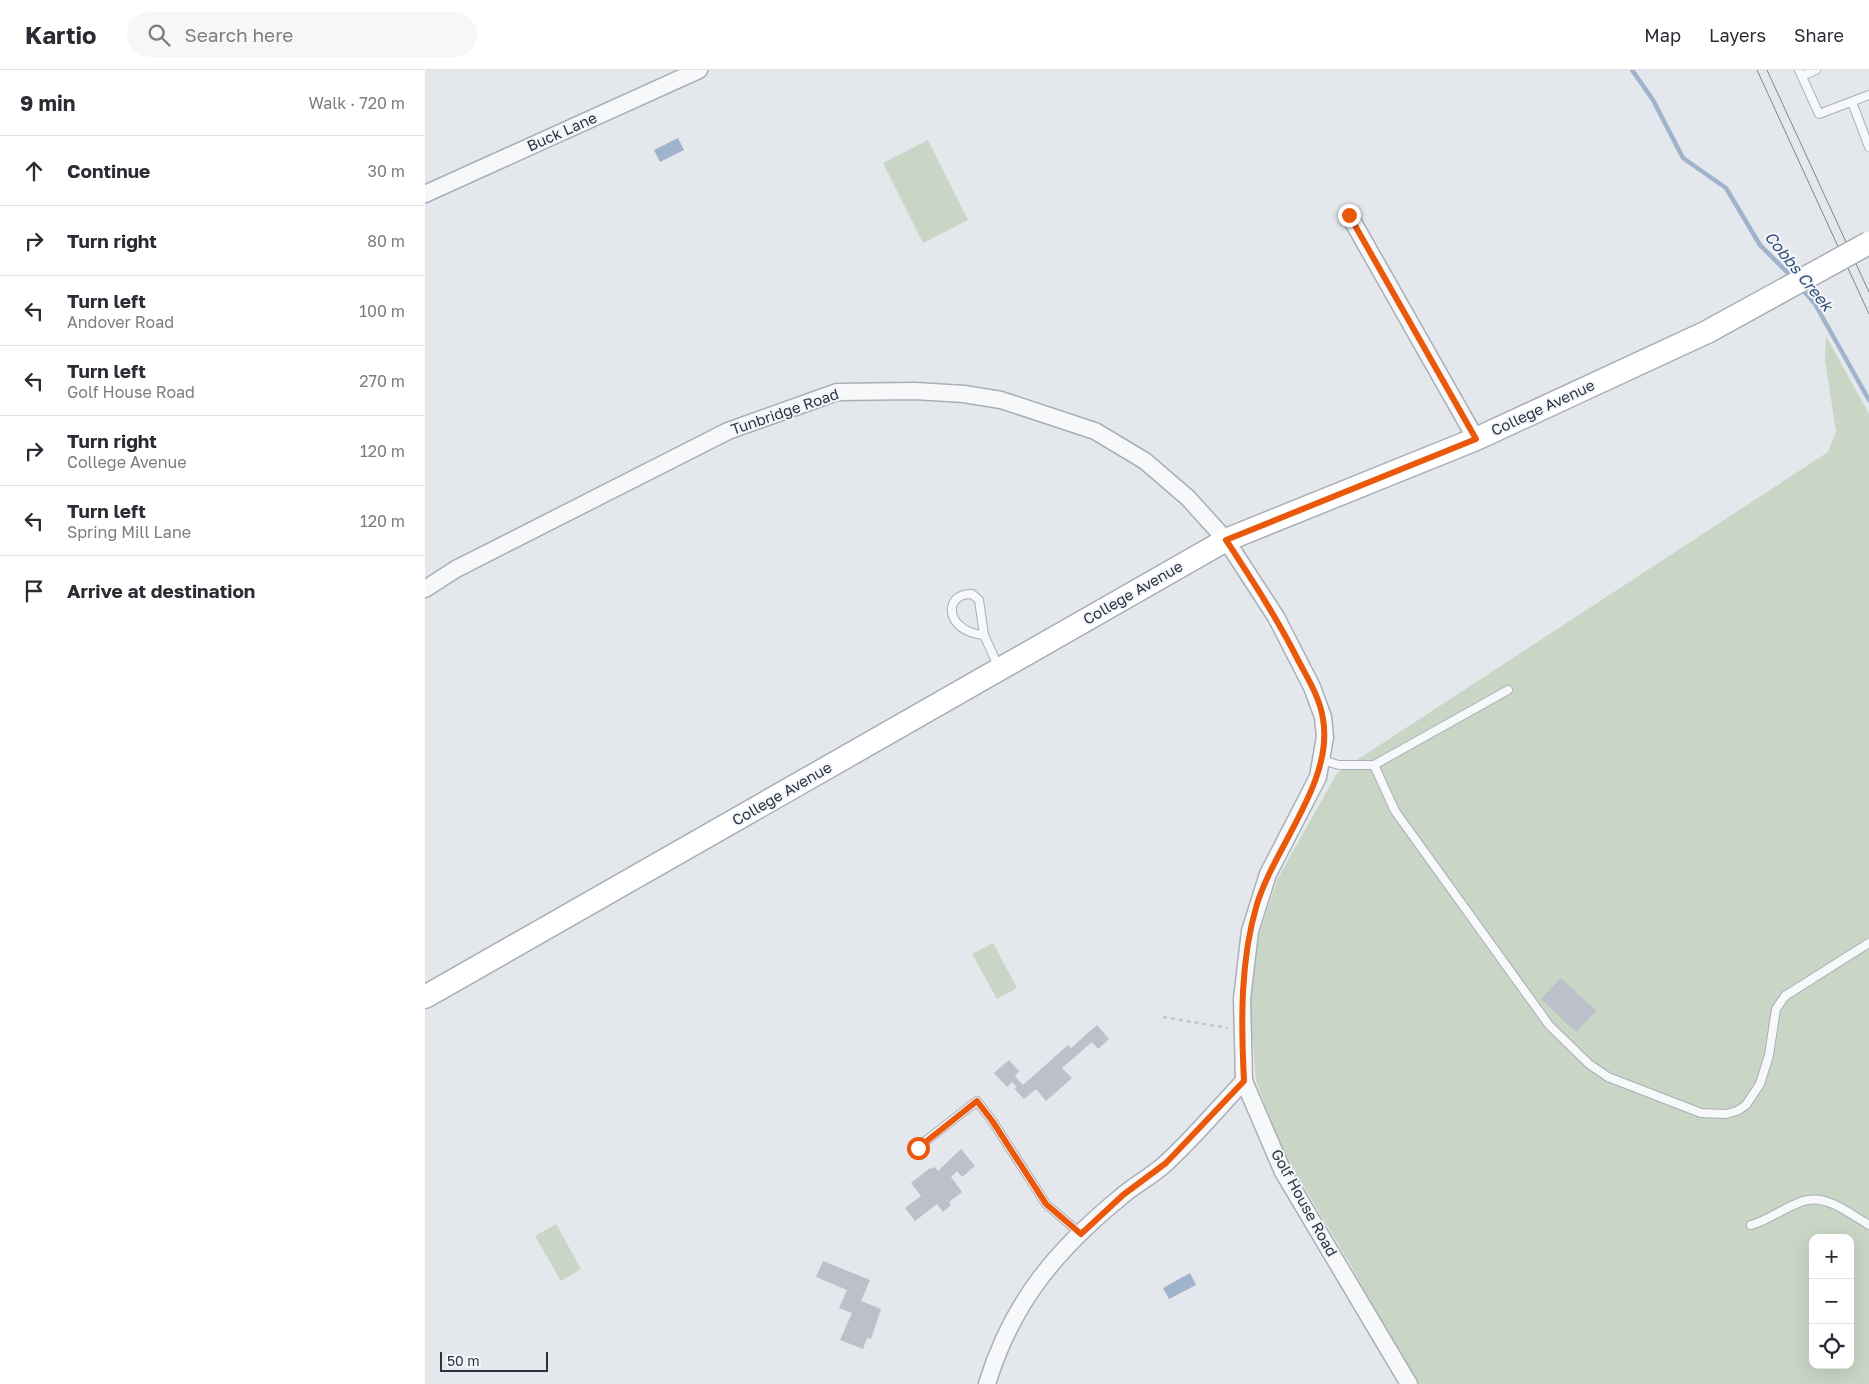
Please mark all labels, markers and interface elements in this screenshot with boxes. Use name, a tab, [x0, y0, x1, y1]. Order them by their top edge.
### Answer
search box	[127, 12, 477, 57]
text: Kartio	[25, 20, 97, 49]
icon: search	[145, 21, 173, 49]
text: Search here	[185, 23, 293, 46]
text: Map	[1644, 24, 1681, 46]
text: Layers	[1709, 24, 1766, 46]
text: Share	[1794, 24, 1844, 46]
text: 9 min	[20, 90, 75, 116]
text: Walk · 720 m	[308, 93, 405, 113]
street label: Buck Lane	[524, 108, 600, 154]
icon: ahead	[20, 157, 48, 185]
text: Continue	[67, 159, 150, 182]
text: 30 m	[368, 161, 405, 181]
route end	[1338, 204, 1361, 227]
icon: right	[20, 227, 48, 255]
water label: Cobbs Creek	[1761, 227, 1839, 317]
text: Turn right	[67, 229, 157, 252]
text: 80 m	[367, 231, 405, 251]
text: Turn left	[67, 289, 146, 312]
icon: left	[20, 297, 48, 325]
text: 100 m	[359, 301, 405, 321]
text: Andover Road	[67, 312, 174, 332]
text: Turn left	[67, 359, 146, 382]
icon: left	[20, 367, 48, 395]
text: 270 m	[359, 371, 405, 391]
street label: College Avenue	[1488, 375, 1597, 439]
text: Golf House Road	[67, 382, 195, 402]
street label: Tunbridge Road	[728, 384, 841, 438]
text: Turn right	[67, 429, 157, 452]
icon: right	[20, 437, 48, 465]
text: 120 m	[360, 441, 405, 461]
text: College Avenue	[67, 452, 186, 472]
text: Turn left	[67, 499, 146, 522]
icon: left	[20, 507, 48, 535]
text: 120 m	[360, 511, 405, 531]
text: Spring Mill Lane	[67, 522, 191, 542]
street label: College Avenue	[1080, 556, 1186, 628]
icon: arrive	[20, 577, 48, 605]
text: Arrive at destination	[67, 579, 255, 602]
street label: College Avenue	[729, 757, 835, 829]
route start	[907, 1137, 930, 1160]
street label: Golf House Road	[1268, 1146, 1342, 1259]
map controls	[1809, 1234, 1854, 1369]
button: +	[1809, 1234, 1854, 1279]
button: −	[1809, 1279, 1854, 1324]
button: locate	[1809, 1324, 1854, 1369]
scale bar	[440, 1349, 547, 1372]
text: 50 m	[447, 1352, 480, 1369]

